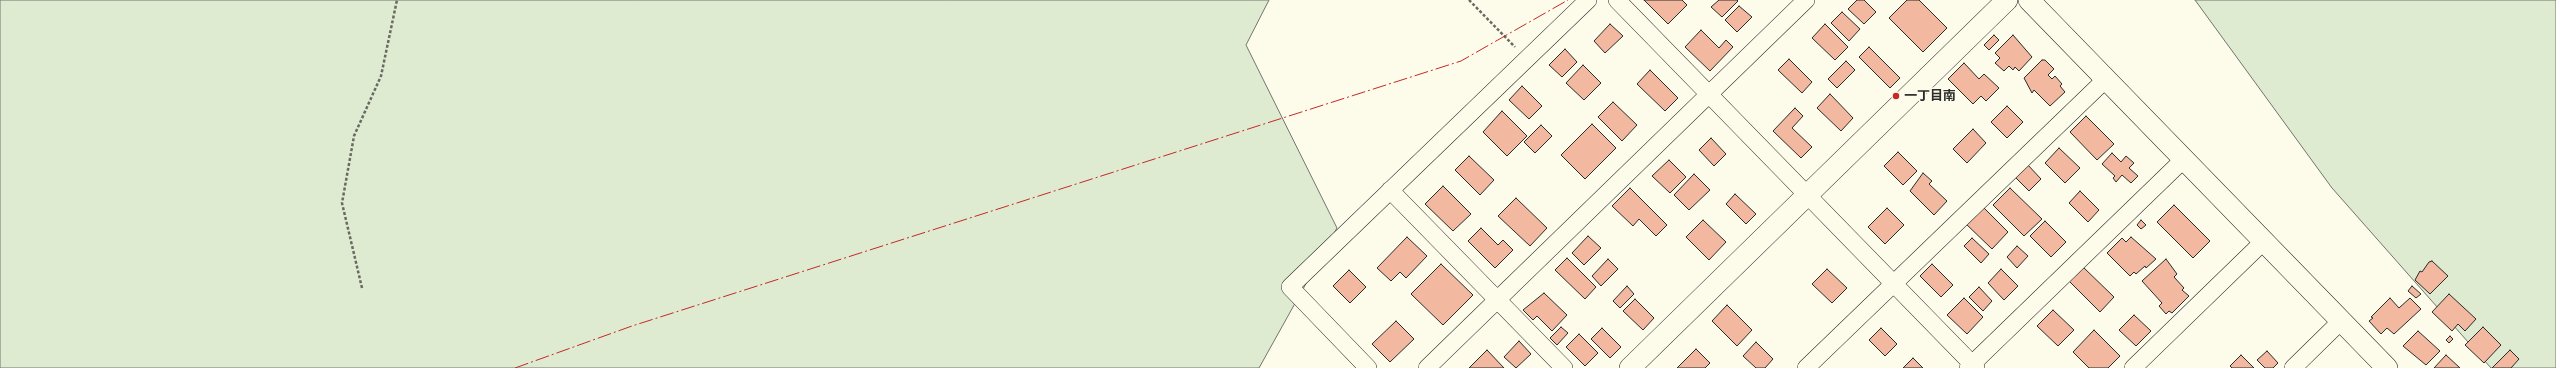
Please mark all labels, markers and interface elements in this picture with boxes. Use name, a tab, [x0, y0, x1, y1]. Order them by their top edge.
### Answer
place label: 一丁目南	[1904, 88, 1956, 104]
marker: 一丁目南	[1891, 91, 1901, 101]

